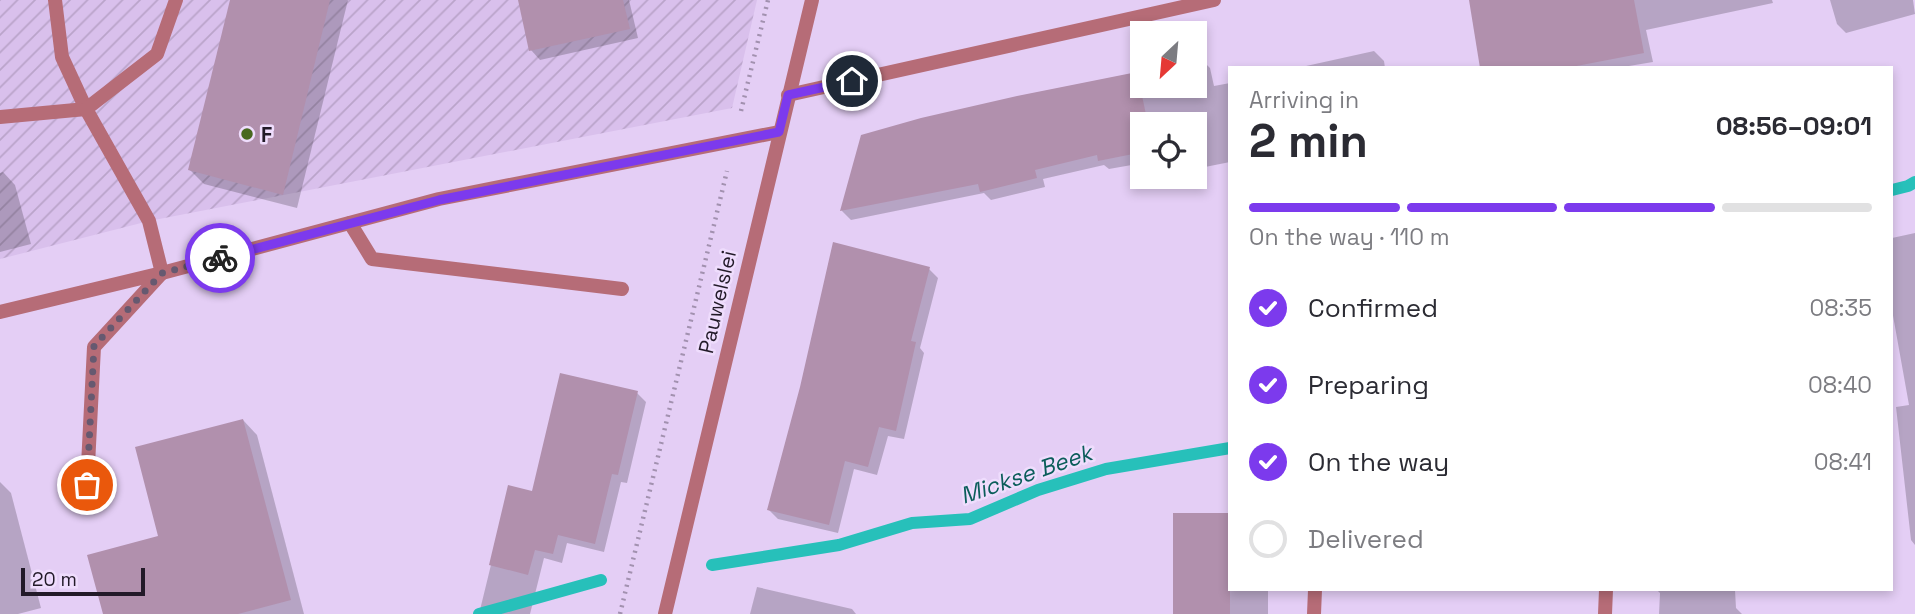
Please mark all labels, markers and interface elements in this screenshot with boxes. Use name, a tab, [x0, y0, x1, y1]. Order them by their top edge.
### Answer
north arrow	[1130, 21, 1208, 98]
map controls	[1130, 21, 1207, 189]
pin	[822, 51, 882, 111]
icon: home	[833, 62, 871, 100]
text: Arriving in	[1249, 85, 1359, 115]
text: 08:56–09:01	[1716, 109, 1872, 143]
button: locate	[1130, 112, 1207, 189]
text: 2 min	[1249, 112, 1368, 170]
place label: F	[261, 121, 272, 148]
marker: F	[239, 126, 255, 142]
text: On the way · 110 m	[1249, 222, 1450, 252]
courier	[185, 223, 255, 293]
icon: bike	[201, 239, 239, 277]
street label: Pauwelslei	[692, 248, 742, 356]
icon: check	[1249, 289, 1287, 327]
text: Confirmed	[1308, 291, 1438, 325]
text: 08:35	[1809, 293, 1872, 323]
icon: check	[1249, 366, 1287, 404]
text: Preparing	[1308, 368, 1429, 402]
text: 08:40	[1808, 370, 1872, 400]
water label: Mickse Beek	[956, 437, 1099, 511]
icon: check	[1249, 443, 1287, 481]
text: On the way	[1308, 445, 1449, 479]
text: 08:41	[1814, 447, 1872, 477]
pin	[57, 455, 117, 515]
icon: bag	[68, 466, 106, 504]
text: Delivered	[1308, 522, 1424, 556]
scale bar	[21, 565, 145, 597]
text: 20 m	[32, 567, 77, 592]

